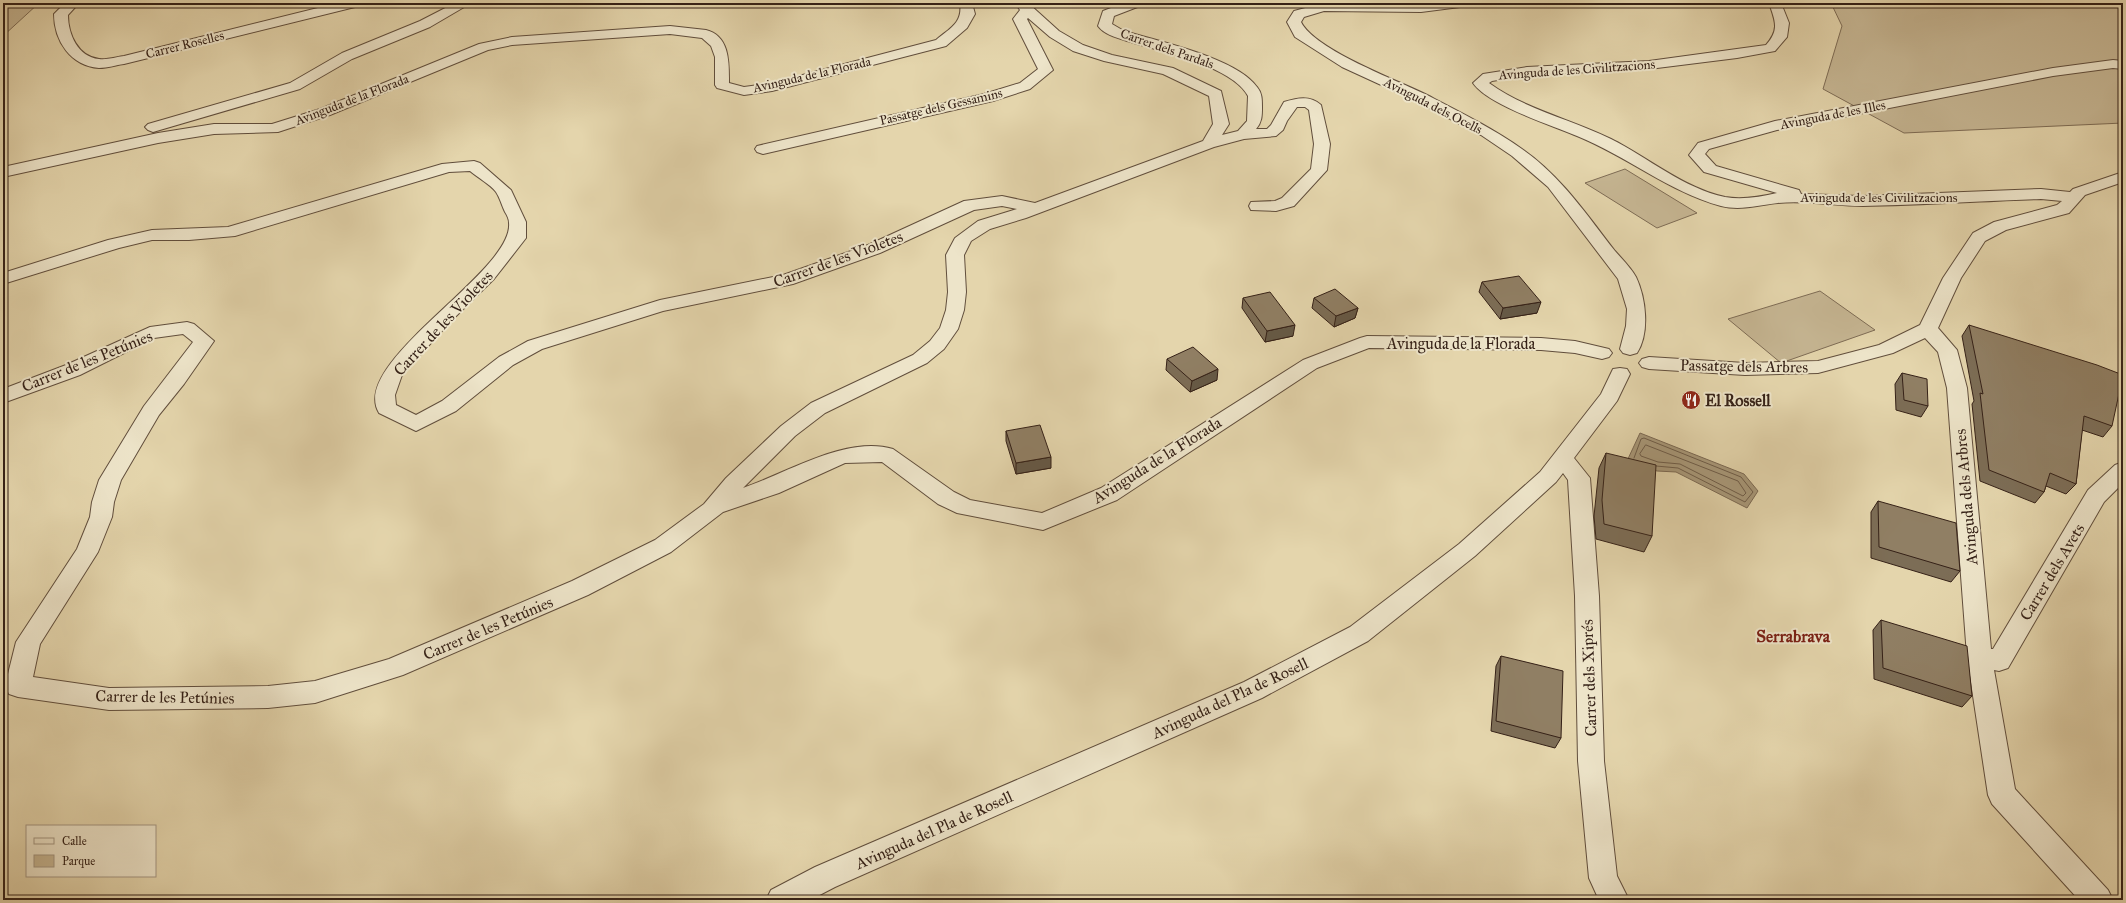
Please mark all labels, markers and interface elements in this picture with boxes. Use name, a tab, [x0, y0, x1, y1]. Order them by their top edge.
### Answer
street label: Carrer dels Pardals	[1118, 26, 1216, 73]
street label: Carrer Roselles	[144, 27, 226, 62]
street label: Avinguda de la Florada	[750, 54, 873, 97]
street label: Avinguda de les Civilitzacions	[1497, 57, 1656, 84]
street label: Avinguda de la Florada	[292, 71, 412, 129]
street label: Avinguda dels Ocells	[1380, 74, 1485, 138]
street label: Passatge dels Gessamins	[878, 85, 1004, 129]
street label: Avinguda de les Illes	[1778, 97, 1887, 133]
street label: Avinguda de les Civilitzacions	[1800, 190, 1958, 206]
street label: Carrer de les Violetes	[771, 227, 906, 291]
street label: Carrer de les Violetes	[389, 266, 497, 379]
street label: Carrer de les Petúnies	[19, 326, 155, 396]
street label: Avinguda de la Florada	[1386, 334, 1535, 354]
street label: Passatge dels Arbres	[1680, 355, 1809, 378]
restaurant icon: El Rossell	[1680, 389, 1702, 411]
place label: El Rossell	[1705, 391, 1771, 410]
street label: Avinguda de la Florada	[1088, 412, 1226, 509]
street label: Avinguda dels Arbres	[1951, 428, 1982, 567]
street label: Carrer dels Avets	[2016, 520, 2088, 624]
street label: Carrer de les Petúnies	[420, 592, 556, 664]
street label: Carrer dels Xiprés	[1577, 619, 1601, 737]
district label: Serrabrava	[1756, 626, 1831, 647]
street label: Avinguda del Pla de Rosell	[1148, 653, 1312, 744]
street label: Carrer de les Petúnies	[95, 686, 235, 708]
street label: Avinguda del Pla de Rosell	[852, 786, 1017, 875]
legend	[26, 825, 156, 877]
text: Calle	[62, 834, 87, 848]
text: Parque	[62, 854, 95, 869]

